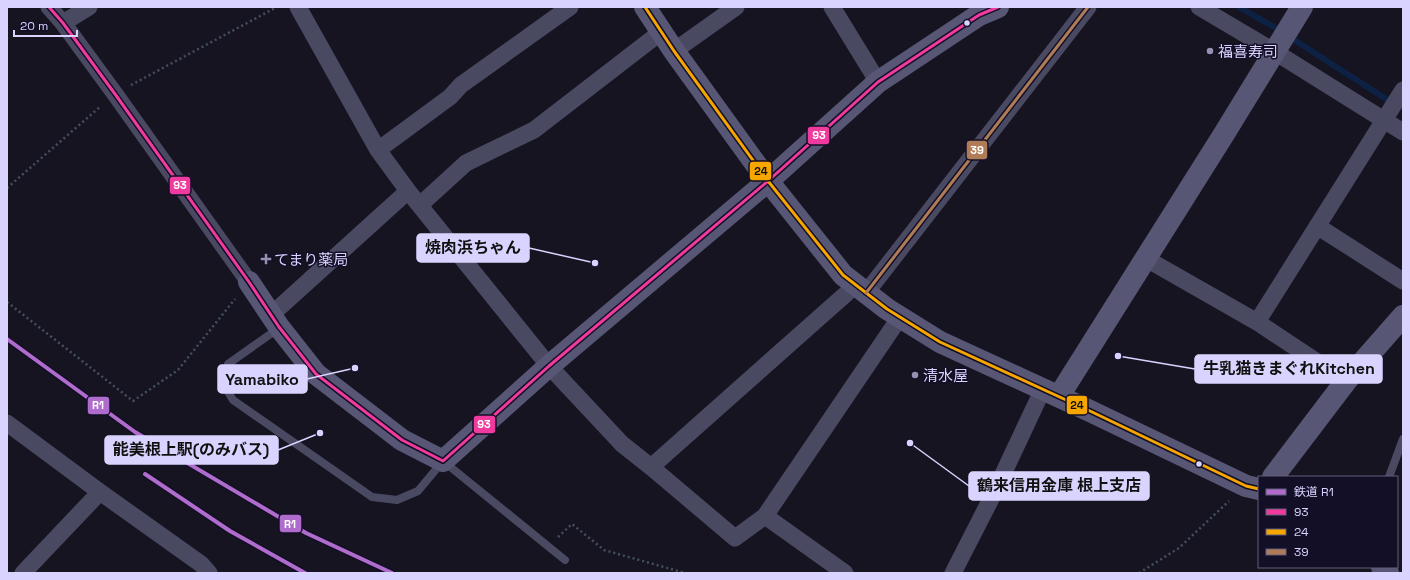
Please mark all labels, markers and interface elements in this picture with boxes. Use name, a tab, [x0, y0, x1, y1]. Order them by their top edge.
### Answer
scale bar	[14, 12, 77, 38]
text: 20 m	[20, 18, 48, 34]
unlabelled marker	[962, 18, 972, 28]
place label: 福喜寿司	[1218, 42, 1278, 61]
marker: 福喜寿司	[1205, 46, 1215, 56]
line badge: 93	[807, 126, 830, 145]
text: 93	[812, 128, 826, 142]
line badge: 39	[966, 140, 988, 160]
text: 39	[970, 143, 984, 157]
line badge: 24	[749, 161, 772, 181]
text: 24	[754, 164, 768, 178]
line badge: 93	[169, 176, 191, 195]
text: 93	[173, 178, 187, 192]
callout: 焼肉浜ちゃん	[417, 234, 529, 262]
text: 焼肉浜ちゃん	[425, 237, 521, 258]
place label: てまり薬局	[274, 250, 348, 269]
marker: てまり薬局	[261, 254, 271, 264]
callout: 牛乳猫きまぐれKitchen	[1195, 355, 1382, 383]
text: 牛乳猫きまぐれKitchen	[1203, 358, 1375, 379]
callout: Yamabiko	[218, 365, 307, 393]
place label: 清水屋	[923, 366, 968, 385]
text: Yamabiko	[225, 369, 299, 390]
marker: 清水屋	[910, 370, 920, 380]
line badge: 24	[1066, 395, 1088, 415]
line badge: R1	[87, 396, 110, 415]
text: R1	[92, 398, 104, 412]
text: 24	[1070, 398, 1084, 412]
line badge: 93	[473, 415, 496, 434]
text: 93	[477, 417, 491, 431]
callout: 能美根上駅(のみバス)	[105, 436, 278, 464]
text: 能美根上駅(のみバス)	[113, 439, 269, 460]
unlabelled marker	[1194, 459, 1204, 469]
callout: 鶴来信用金庫 根上支店	[969, 472, 1149, 500]
text: 鶴来信用金庫 根上支店	[977, 475, 1141, 496]
legend	[1258, 476, 1398, 568]
text: 鉄道 R1	[1294, 484, 1334, 500]
text: 93	[1294, 504, 1309, 520]
line badge: R1	[279, 514, 302, 533]
text: R1	[284, 517, 296, 531]
text: 24	[1294, 524, 1309, 540]
text: 39	[1294, 544, 1309, 560]

